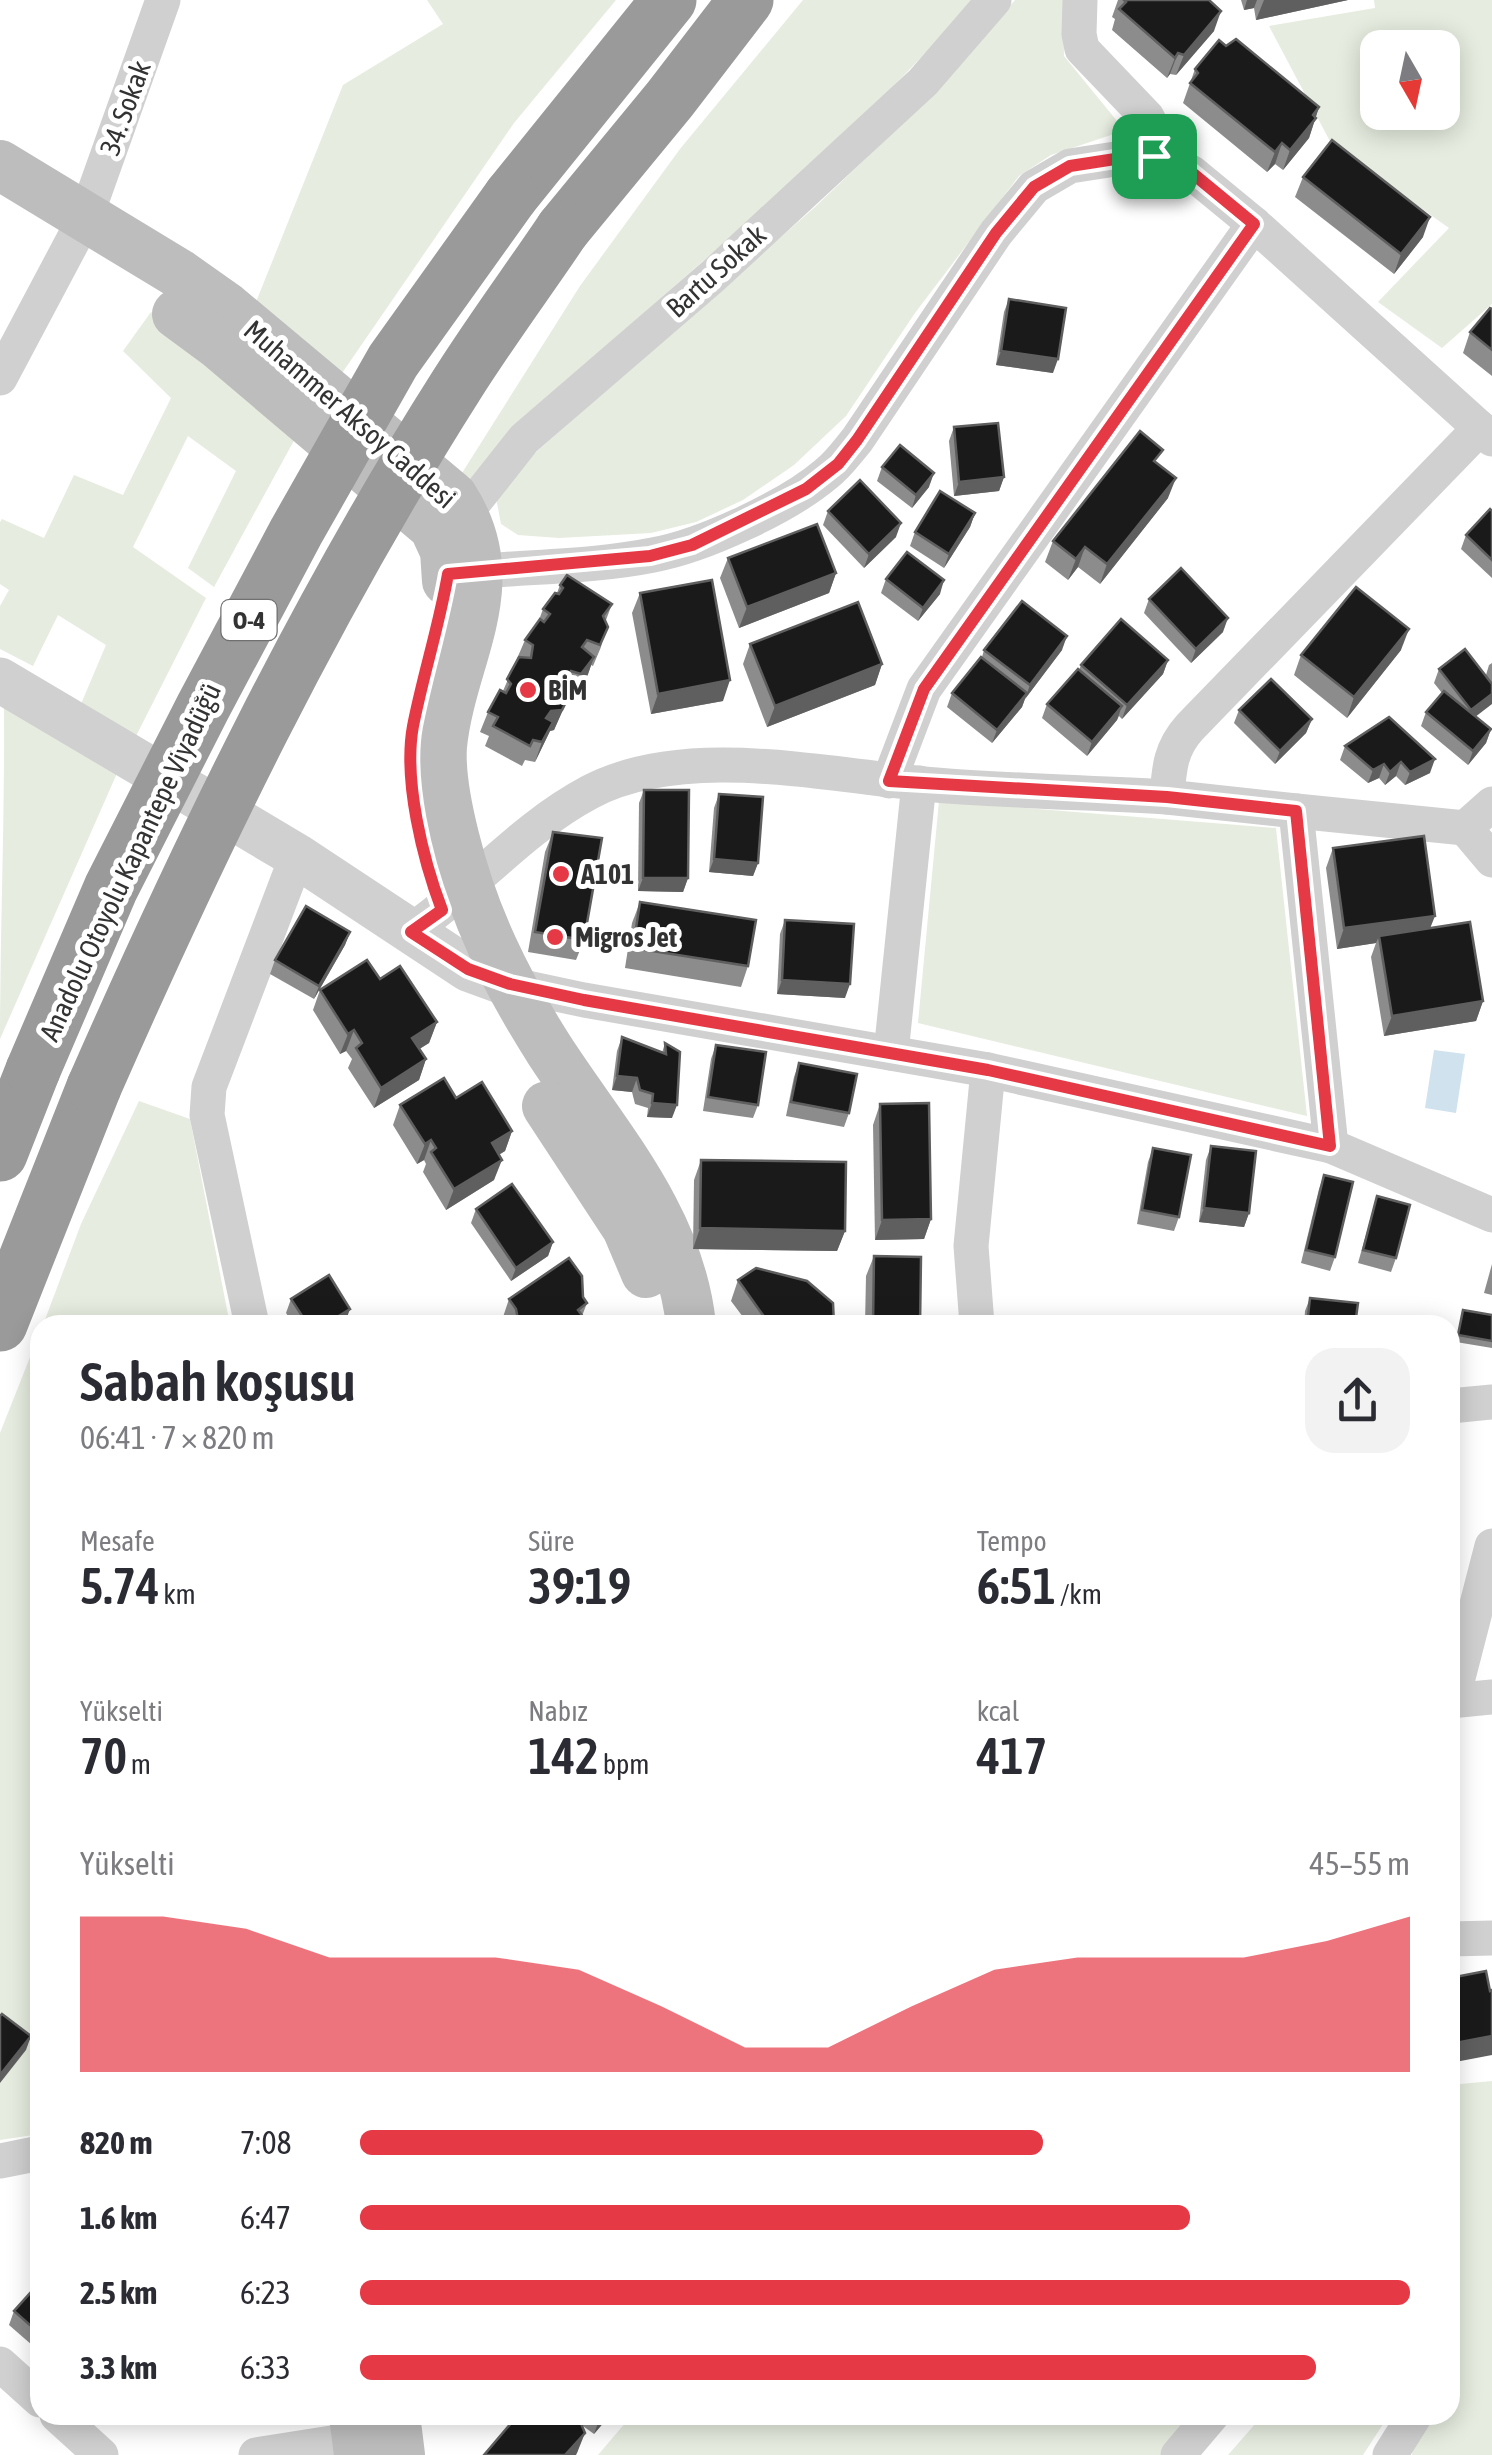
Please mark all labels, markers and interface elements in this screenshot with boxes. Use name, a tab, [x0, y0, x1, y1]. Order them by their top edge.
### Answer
north arrow	[1360, 30, 1460, 130]
map controls	[1360, 30, 1460, 130]
street label: 34. Sokak	[93, 57, 157, 159]
pin	[1112, 114, 1197, 199]
icon: arrive	[1127, 129, 1182, 184]
street label: Bartu Sokak	[660, 218, 772, 324]
street label: Muhammer Aksoy Caddesi	[238, 314, 462, 514]
road number: O-4	[222, 600, 276, 640]
place label: BİM	[548, 674, 587, 706]
street label: Anadolu Otoyolu Kapantepe Viyadüğü	[33, 678, 227, 1046]
marker: BİM	[517, 679, 539, 701]
place label: A101	[580, 858, 634, 890]
marker: A101	[550, 863, 572, 885]
place label: Migros Jet	[575, 921, 677, 953]
marker: Migros Jet	[544, 926, 566, 948]
button: share	[1305, 1348, 1410, 1453]
text: Sabah koşusu	[80, 1350, 355, 1413]
text: 06:41 · 7 × 820 m	[80, 1419, 274, 1456]
text: Mesafe	[80, 1525, 155, 1557]
text: Süre	[528, 1525, 575, 1557]
text: Tempo	[977, 1525, 1047, 1557]
text: 5.74	[80, 1557, 159, 1615]
text: 39:19	[528, 1557, 631, 1615]
text: 6:51	[977, 1557, 1056, 1615]
text: km	[159, 1578, 196, 1610]
text: /km	[1056, 1578, 1102, 1610]
text: Yükselti	[80, 1695, 163, 1727]
text: Nabız	[528, 1695, 588, 1727]
text: kcal	[977, 1695, 1019, 1727]
text: 70	[80, 1727, 127, 1785]
text: 142	[528, 1727, 599, 1785]
text: 417	[977, 1727, 1047, 1785]
text: m	[127, 1748, 151, 1780]
text: bpm	[599, 1748, 649, 1780]
text: Yükselti	[80, 1845, 175, 1882]
text: 45–55 m	[1310, 1845, 1410, 1882]
text: 820 m	[80, 2124, 153, 2161]
text: 7:08	[240, 2124, 291, 2161]
text: 1.6 km	[80, 2199, 157, 2236]
text: 6:47	[240, 2199, 291, 2236]
text: 2.5 km	[80, 2274, 157, 2311]
text: 6:23	[240, 2274, 291, 2311]
text: 3.3 km	[80, 2349, 157, 2386]
text: 6:33	[240, 2349, 291, 2386]

